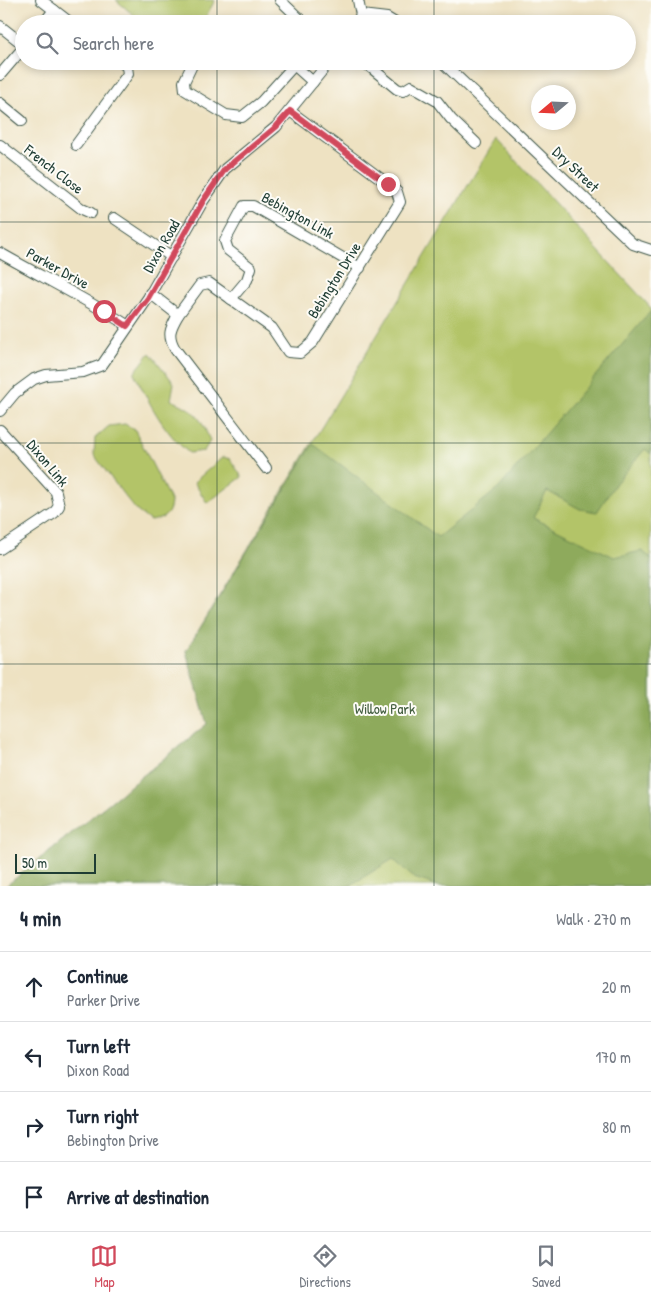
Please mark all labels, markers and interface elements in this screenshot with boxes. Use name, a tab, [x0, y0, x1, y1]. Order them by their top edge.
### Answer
search box	[15, 15, 636, 70]
icon: search	[33, 29, 61, 57]
text: Search here	[73, 30, 154, 56]
north arrow	[531, 85, 576, 130]
street label: French Close	[19, 139, 88, 199]
street label: Dry Street	[548, 141, 605, 197]
route end	[377, 173, 400, 196]
street label: Bebington Link	[258, 186, 338, 244]
street label: Dixon Road	[137, 215, 185, 276]
street label: Bebington Drive	[302, 238, 366, 322]
street label: Parker Drive	[23, 242, 93, 294]
route start	[93, 300, 116, 323]
street label: Dixon Link	[22, 435, 74, 491]
park label: Willow Park	[355, 698, 415, 719]
scale bar	[15, 851, 96, 874]
text: 50 m	[22, 853, 47, 872]
text: 4 min	[20, 904, 61, 933]
text: Walk · 270 m	[556, 908, 631, 930]
text: Continue	[67, 963, 128, 989]
icon: ahead	[20, 973, 48, 1001]
text: 20 m	[602, 976, 631, 998]
text: Parker Drive	[67, 989, 140, 1011]
text: Turn left	[67, 1033, 130, 1059]
icon: left	[20, 1043, 48, 1071]
text: 170 m	[596, 1046, 631, 1068]
text: Dixon Road	[67, 1059, 129, 1081]
text: Turn right	[67, 1103, 138, 1129]
icon: right	[20, 1113, 48, 1141]
text: 80 m	[602, 1116, 631, 1138]
text: Bebington Drive	[67, 1129, 159, 1151]
icon: arrive	[20, 1183, 48, 1211]
text: Arrive at destination	[67, 1184, 209, 1210]
tab: Map	[90, 1242, 118, 1291]
tab: Directions	[299, 1242, 351, 1291]
tab: Saved	[532, 1242, 561, 1291]

